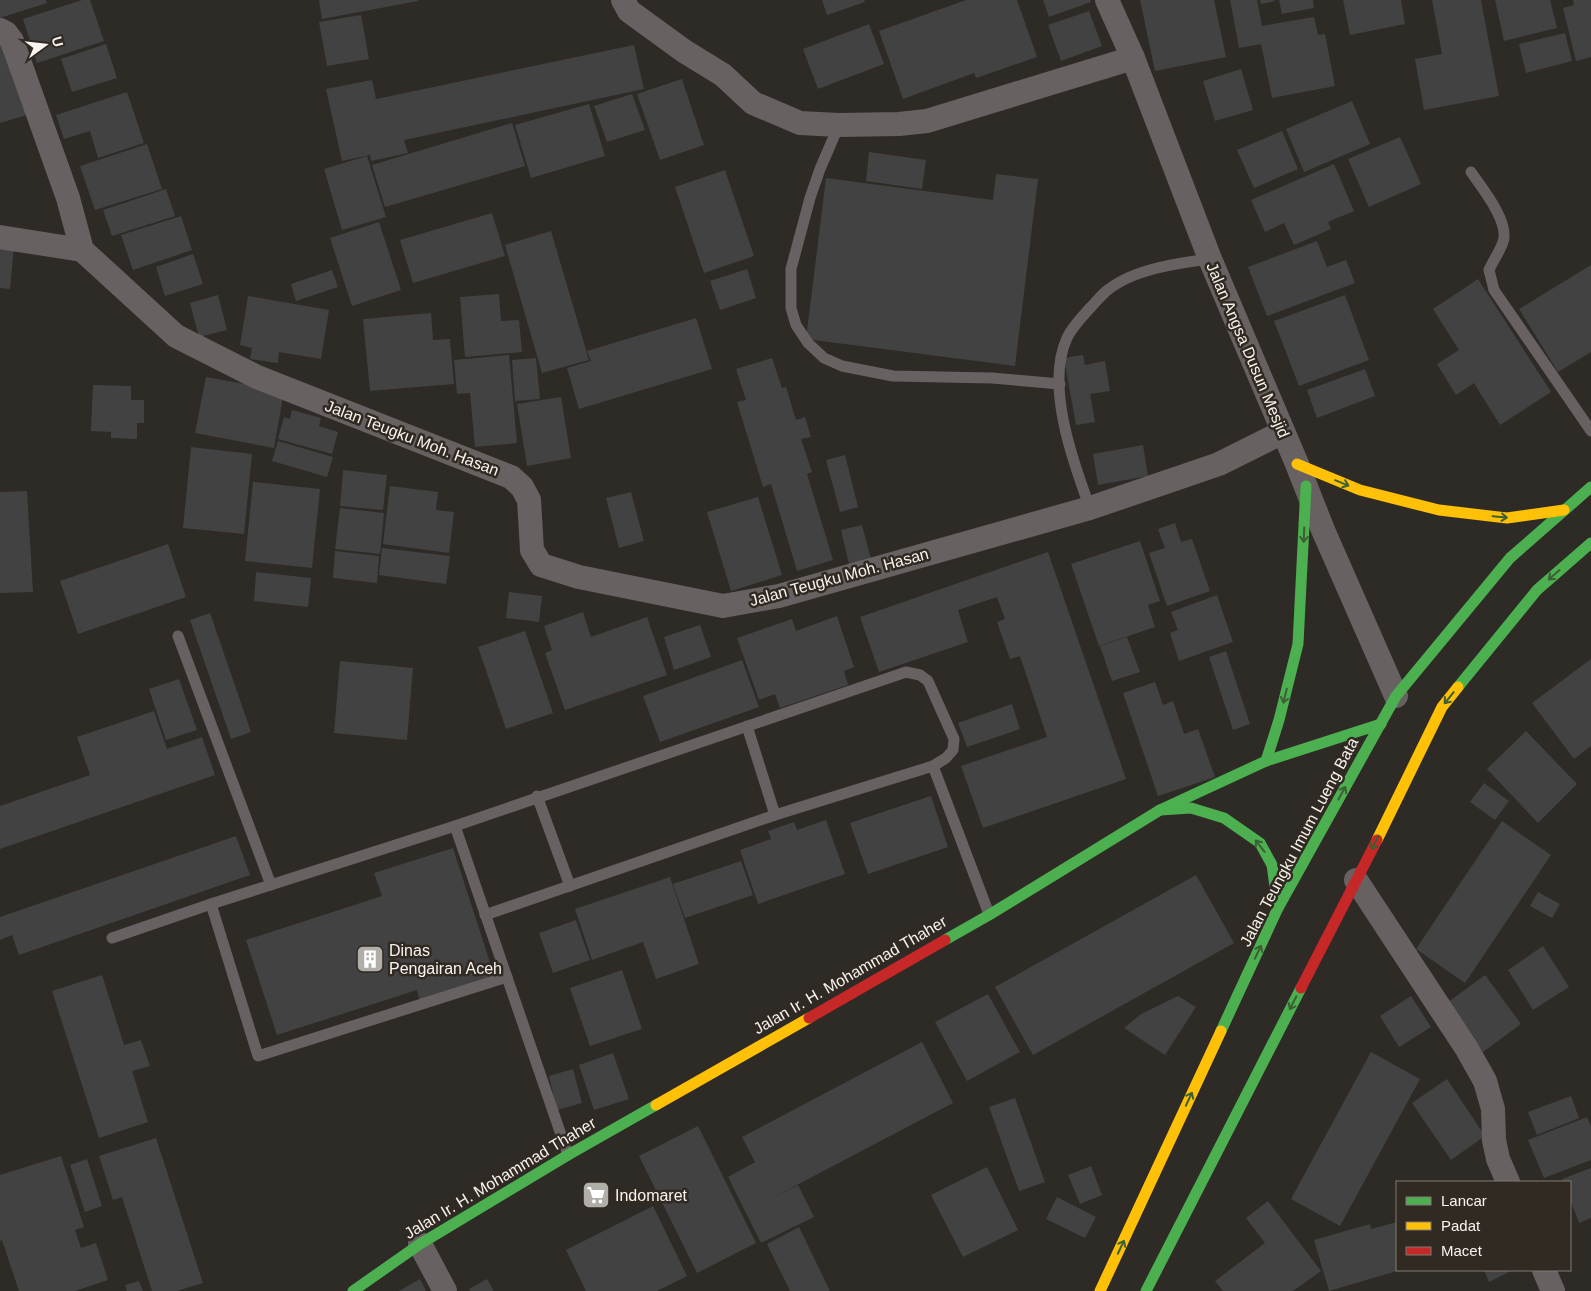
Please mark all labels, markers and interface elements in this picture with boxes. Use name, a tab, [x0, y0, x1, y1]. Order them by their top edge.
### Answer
north arrow	[20, 20, 70, 70]
text: U	[49, 35, 67, 49]
street label: Jalan Angsa Dusun Mesjid	[1203, 260, 1293, 440]
street label: Jalan Teugku Moh. Hasan	[323, 397, 501, 479]
one-way arrow	[1334, 479, 1349, 488]
one-way arrow	[1492, 513, 1508, 522]
one-way arrow	[1299, 526, 1309, 543]
street label: Jalan Teugku Moh. Hasan	[748, 545, 930, 609]
one-way arrow	[1548, 569, 1561, 581]
one-way arrow	[1280, 687, 1289, 703]
one-way arrow	[1443, 692, 1454, 705]
street label: Jalan Teungku Imum Lueng Bata	[1237, 735, 1361, 949]
one-way arrow	[1338, 787, 1348, 801]
one-way arrow	[1370, 835, 1379, 850]
one-way arrow	[1255, 840, 1266, 853]
street label: Jalan Ir. H. Mohammad Thaher	[750, 912, 950, 1037]
place label: Dinas Pengairan Aceh	[389, 942, 502, 977]
building icon: Dinas Pengairan Aceh	[355, 944, 385, 974]
one-way arrow	[1253, 945, 1263, 960]
one-way arrow	[1288, 995, 1297, 1010]
one-way arrow	[1185, 1092, 1195, 1107]
street label: Jalan Ir. H. Mohammad Thaher	[401, 1114, 599, 1242]
supermarket icon: Indomaret	[581, 1180, 611, 1210]
legend	[1396, 1181, 1571, 1271]
place label: Indomaret	[615, 1187, 688, 1204]
text: Lancar	[1441, 1192, 1487, 1209]
text: Padat	[1441, 1217, 1481, 1234]
one-way arrow	[1116, 1240, 1126, 1255]
text: Macet	[1441, 1242, 1483, 1259]

